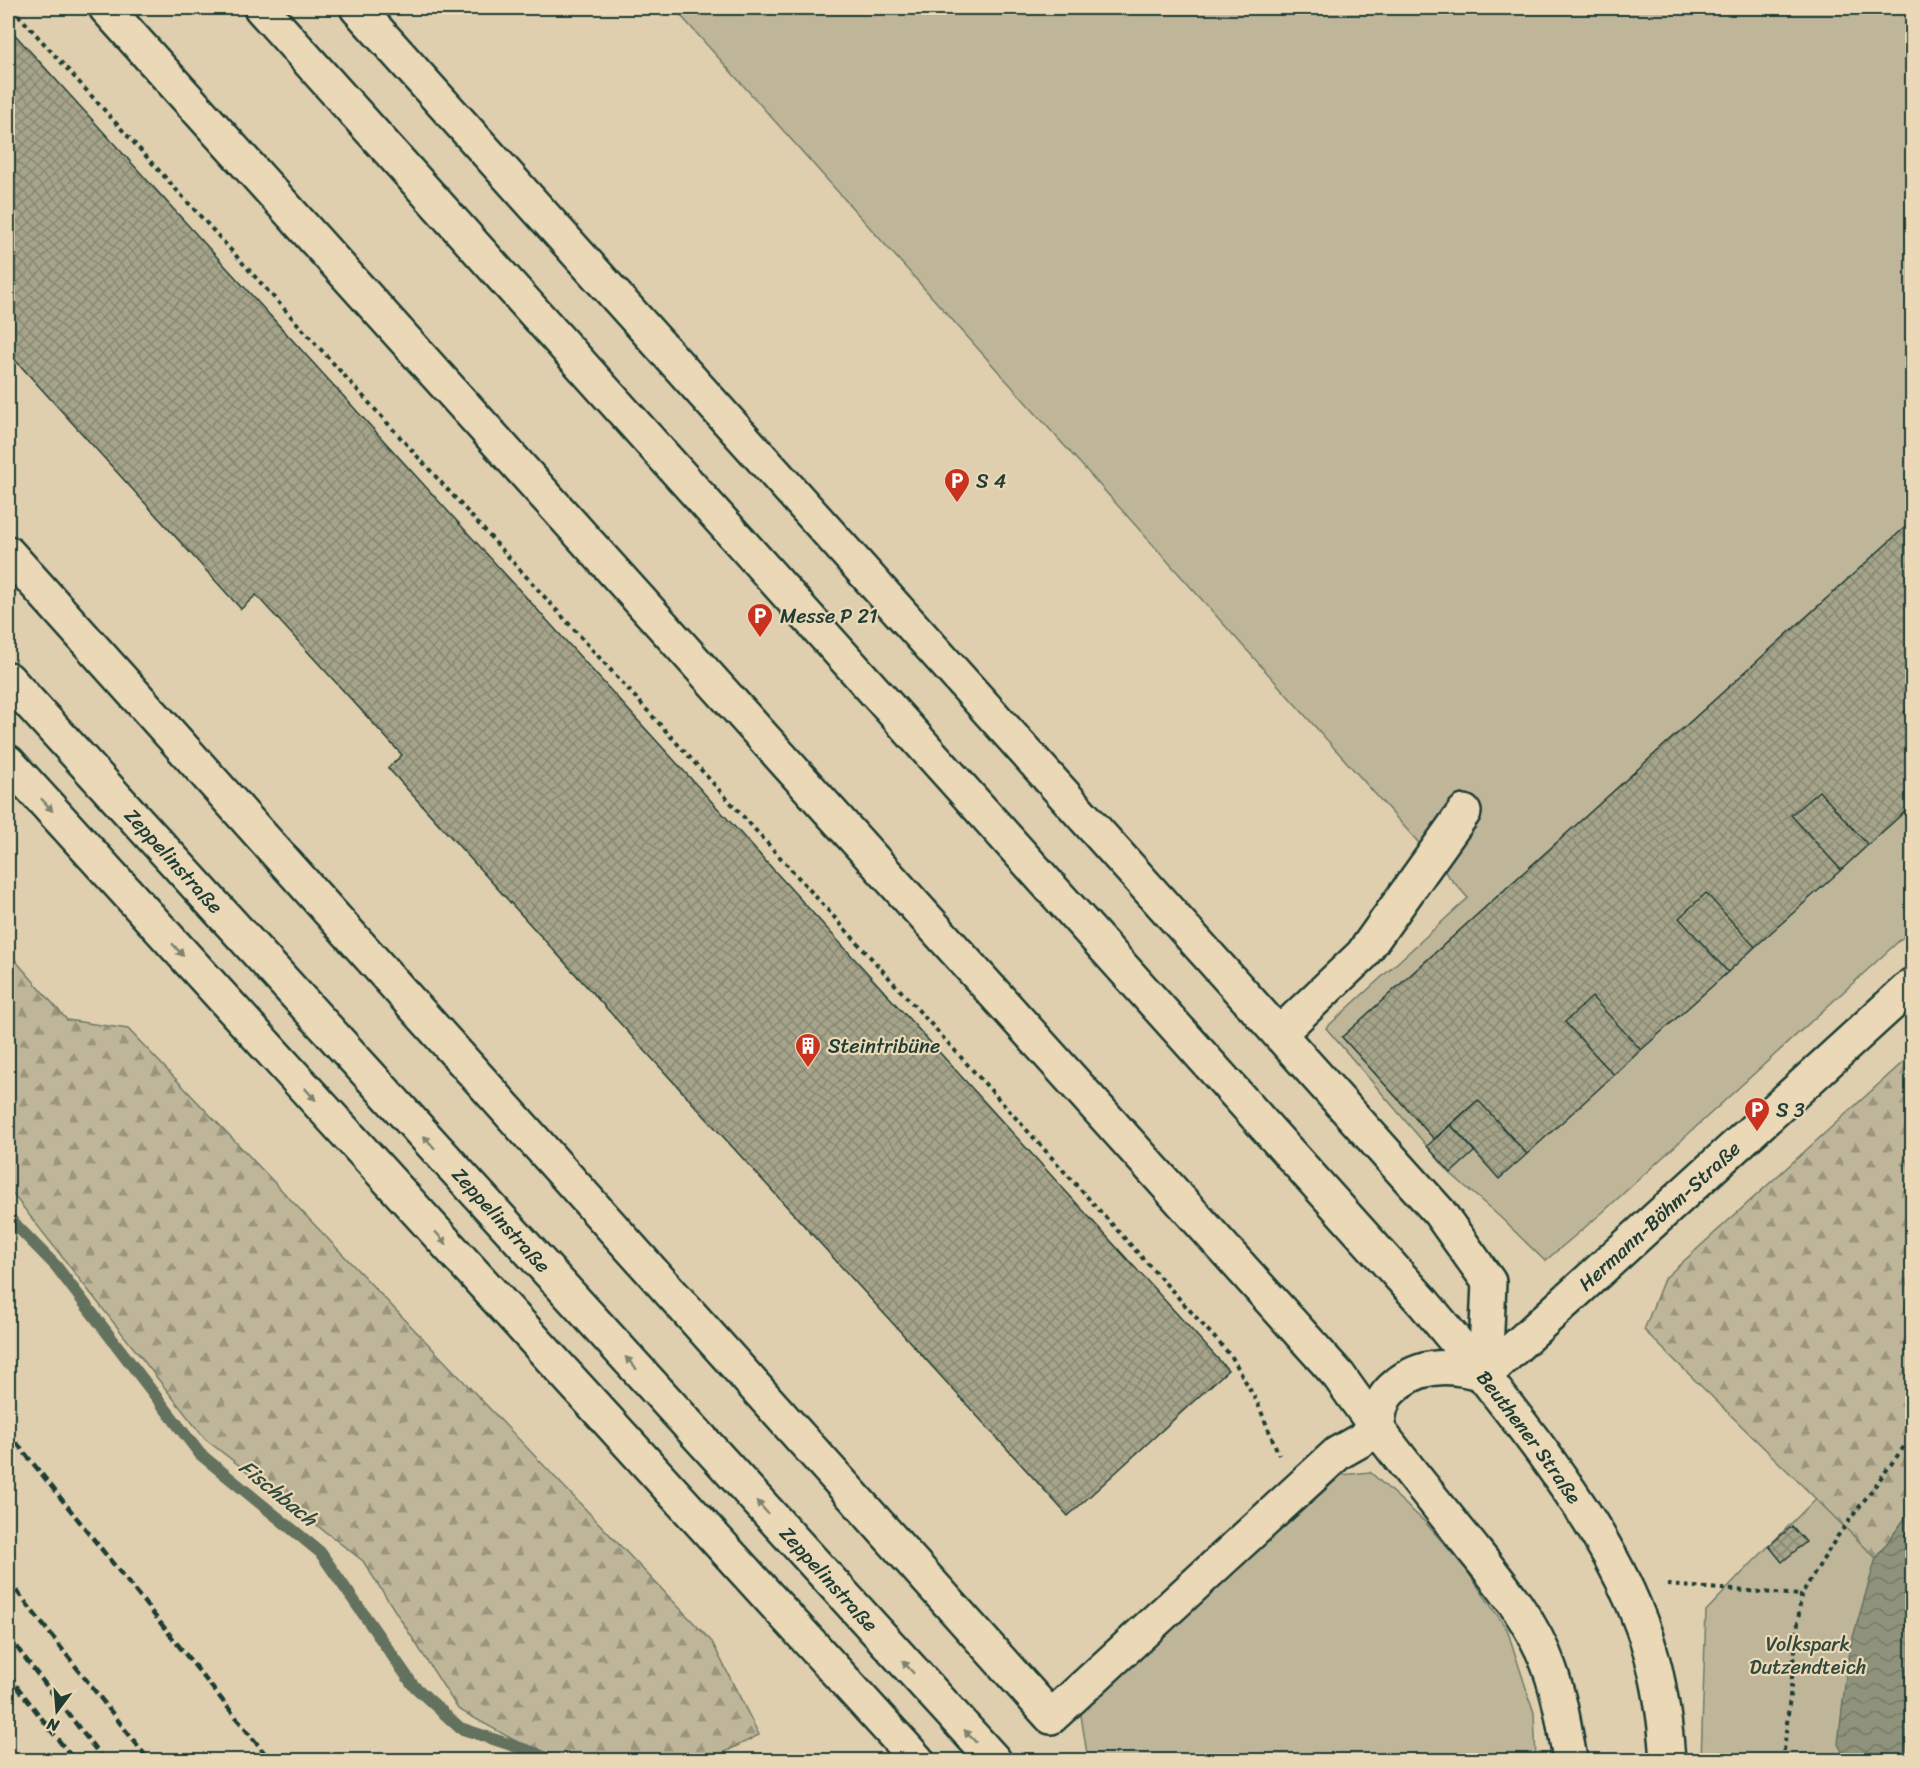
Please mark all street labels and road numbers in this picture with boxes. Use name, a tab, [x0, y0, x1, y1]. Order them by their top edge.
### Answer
street label: Zeppelinstraße	[116, 799, 232, 922]
street label: Hermann-Böhm-Straße	[1570, 1132, 1749, 1300]
street label: Zeppelinstraße	[443, 1158, 559, 1281]
street label: Beuthener Straße	[1468, 1362, 1591, 1511]
street label: Zeppelinstraße	[771, 1518, 887, 1640]

